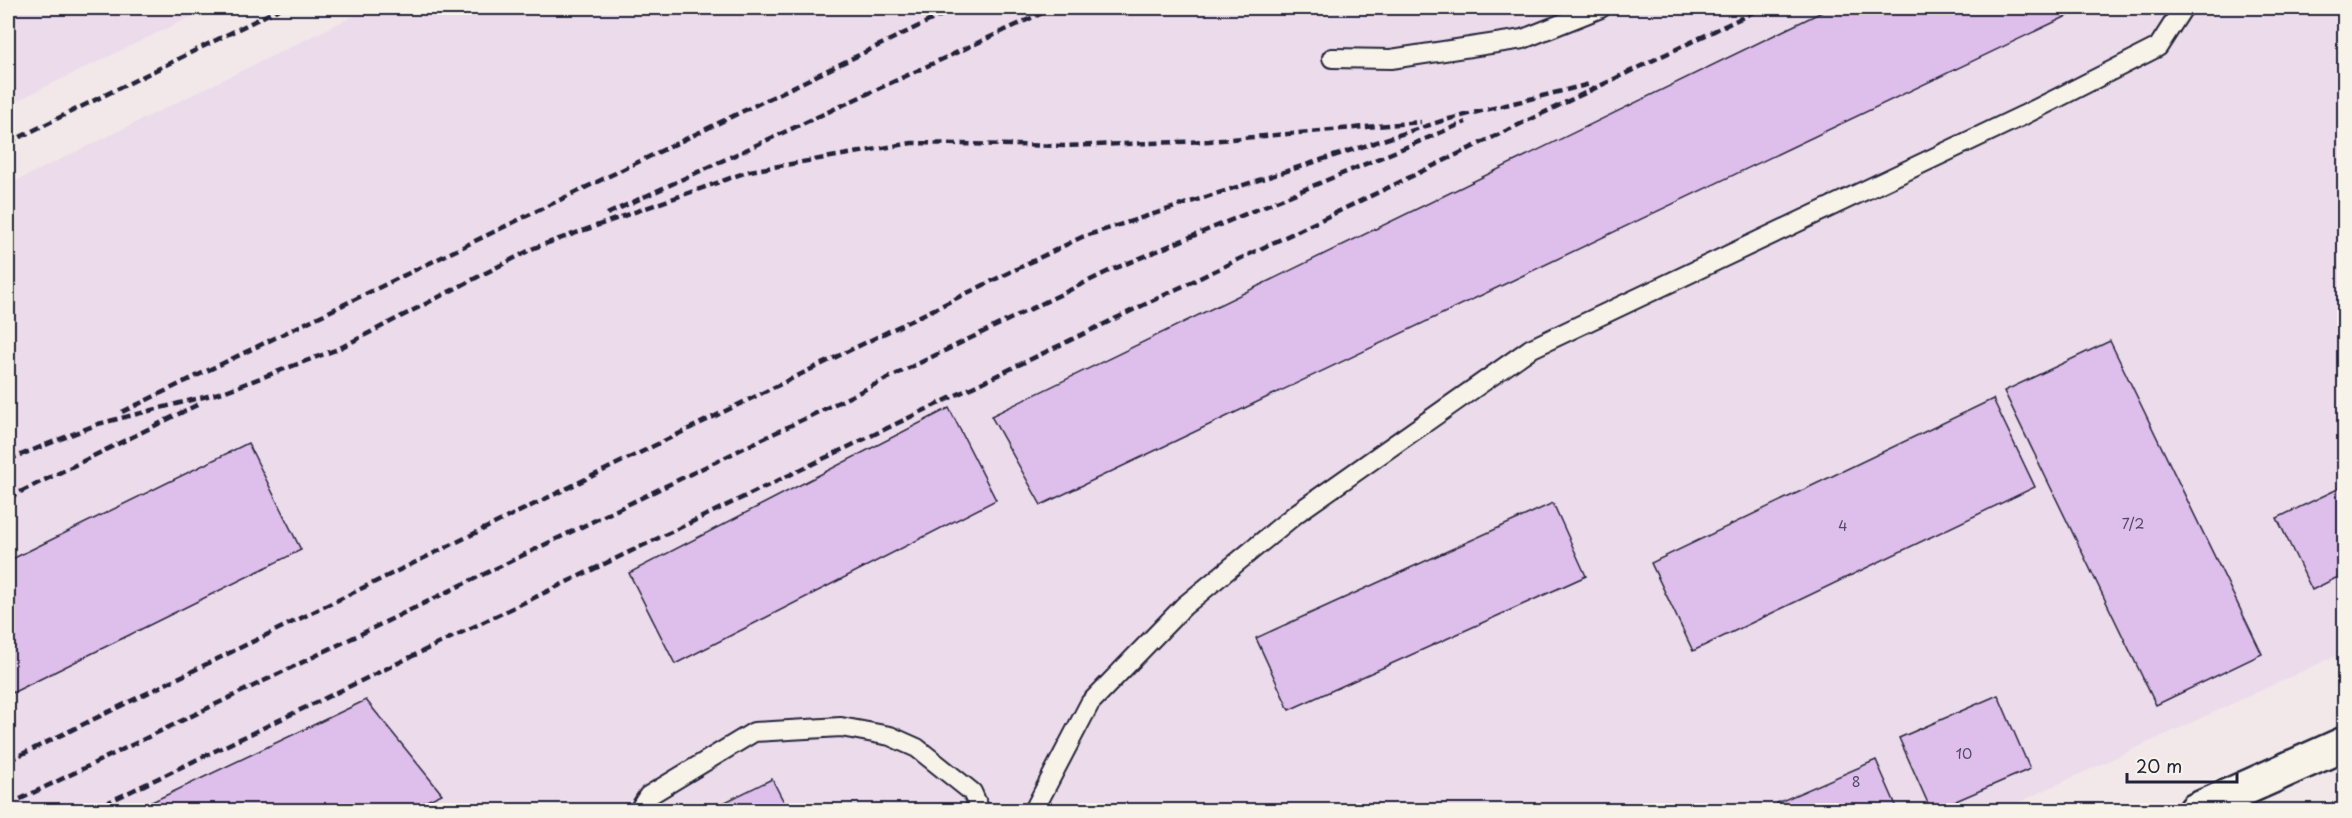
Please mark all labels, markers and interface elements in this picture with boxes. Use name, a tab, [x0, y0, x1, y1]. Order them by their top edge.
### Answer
house number: 7/2	[2122, 513, 2144, 534]
house number: 4	[1838, 515, 1848, 536]
house number: 10	[1956, 743, 1972, 764]
scale bar	[2127, 746, 2236, 784]
text: 20 m	[2136, 752, 2182, 779]
house number: 8	[1852, 771, 1860, 792]

